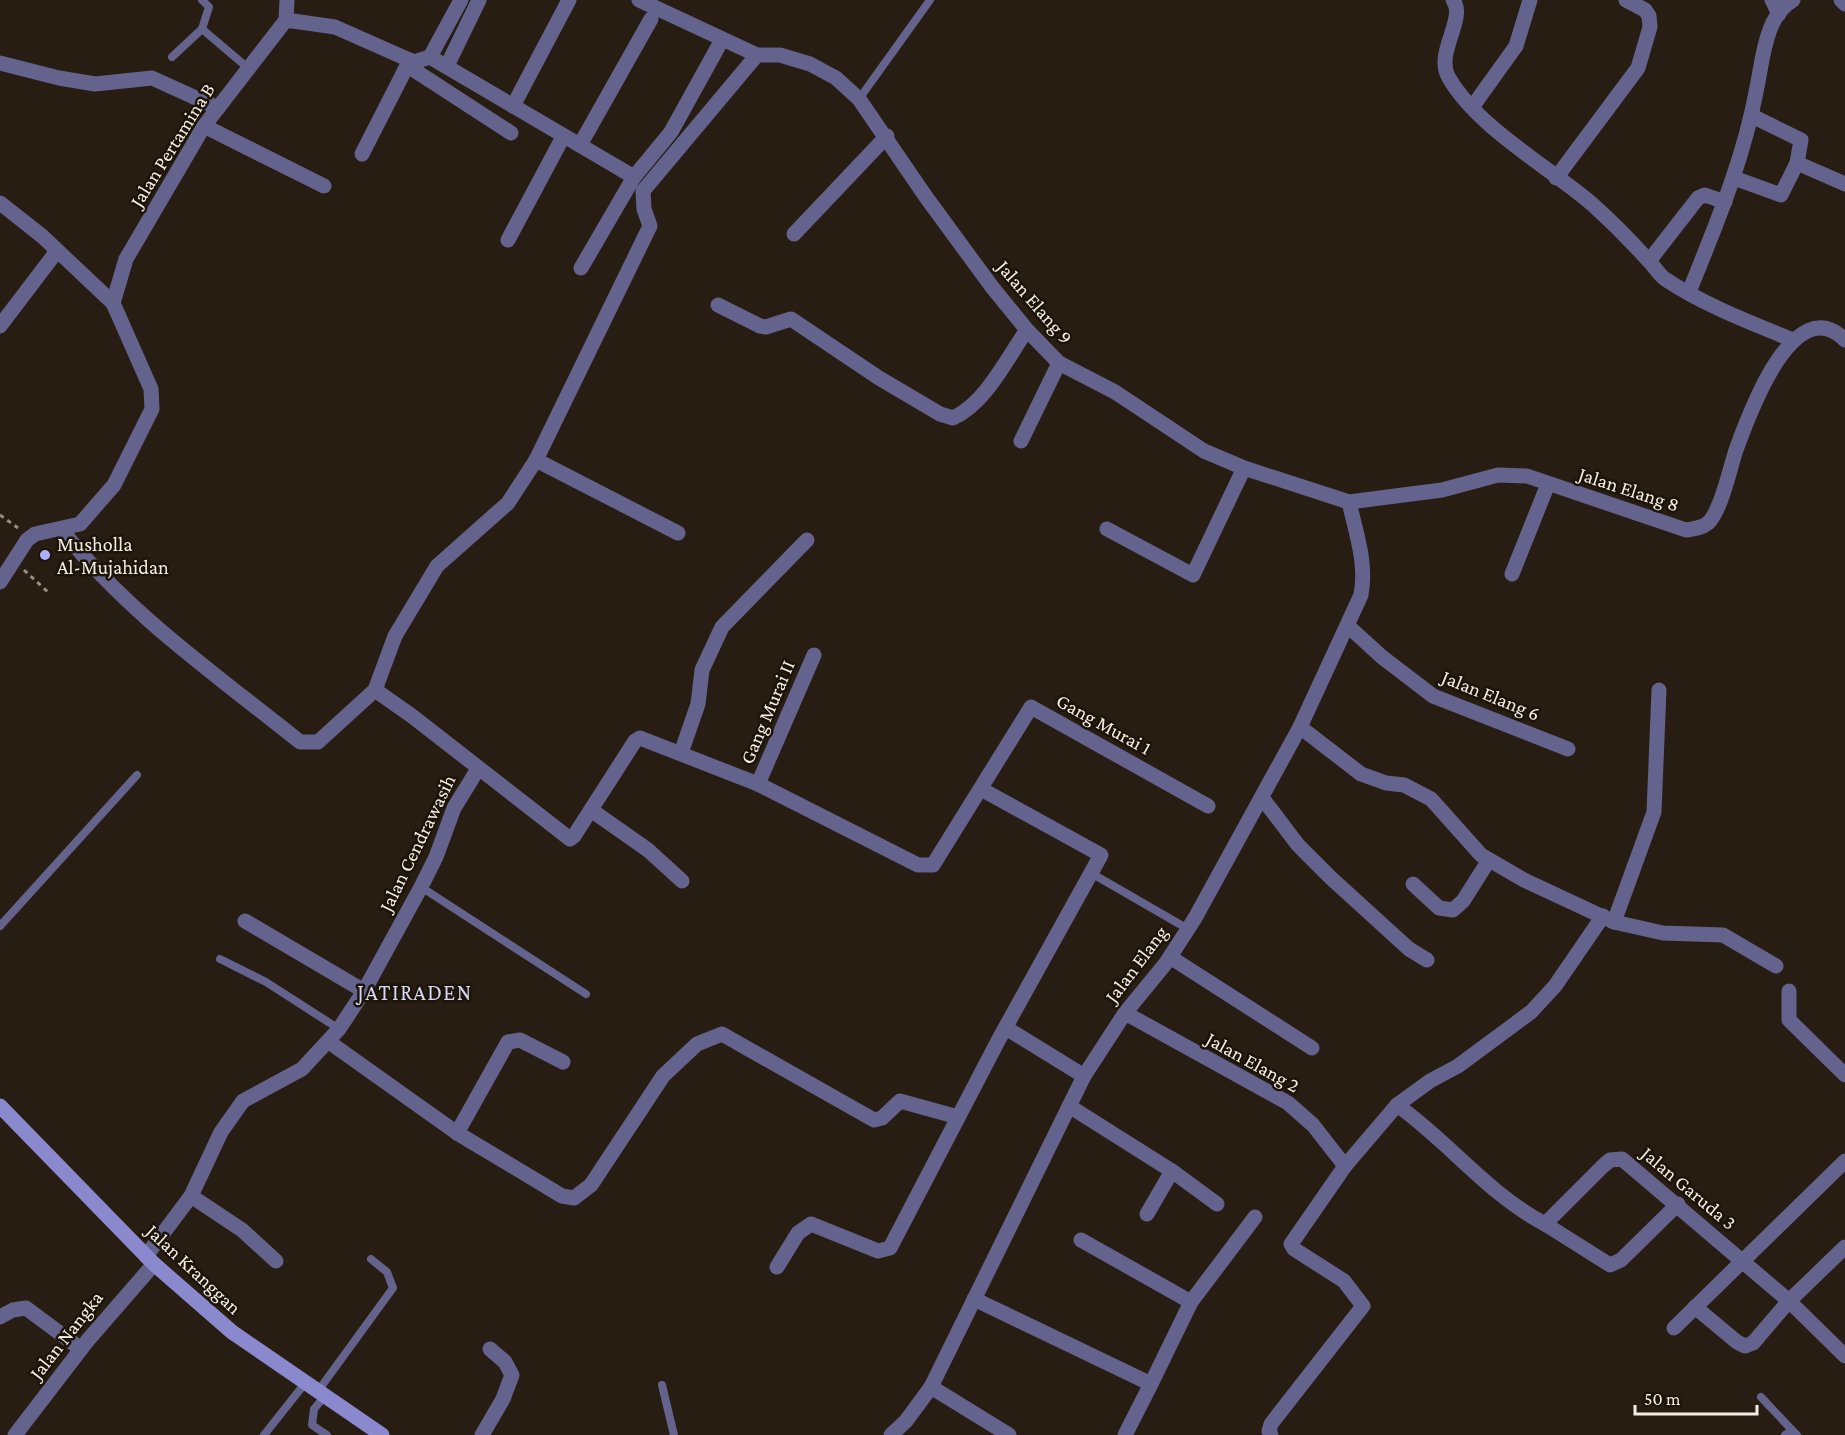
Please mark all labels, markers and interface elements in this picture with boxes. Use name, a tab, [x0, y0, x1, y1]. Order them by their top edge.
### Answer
street label: Jalan Pertamina B	[124, 79, 220, 213]
street label: Jalan Elang 9	[991, 254, 1077, 349]
street label: Jalan Elang 8	[1574, 462, 1682, 517]
place label: Musholla Al-Mujahidan	[57, 533, 169, 579]
marker: Musholla Al-Mujahidan	[38, 548, 52, 562]
street label: Gang Murai II	[735, 657, 800, 767]
street label: Jalan Elang 6	[1436, 665, 1543, 726]
street label: Gang Murai 1	[1052, 689, 1155, 760]
street label: Jalan Cendrawasih	[373, 771, 461, 917]
street label: Jalan Elang	[1099, 921, 1173, 1009]
district label: JATIRADEN	[355, 980, 473, 1005]
street label: Jalan Elang 2	[1200, 1026, 1303, 1098]
street label: Jalan Garuda 3	[1635, 1141, 1741, 1235]
street label: Jalan Kranggan	[140, 1218, 246, 1319]
street label: Jalan Nangka	[24, 1287, 108, 1386]
scale bar	[1635, 1378, 1756, 1416]
text: 50 m	[1644, 1389, 1681, 1409]

